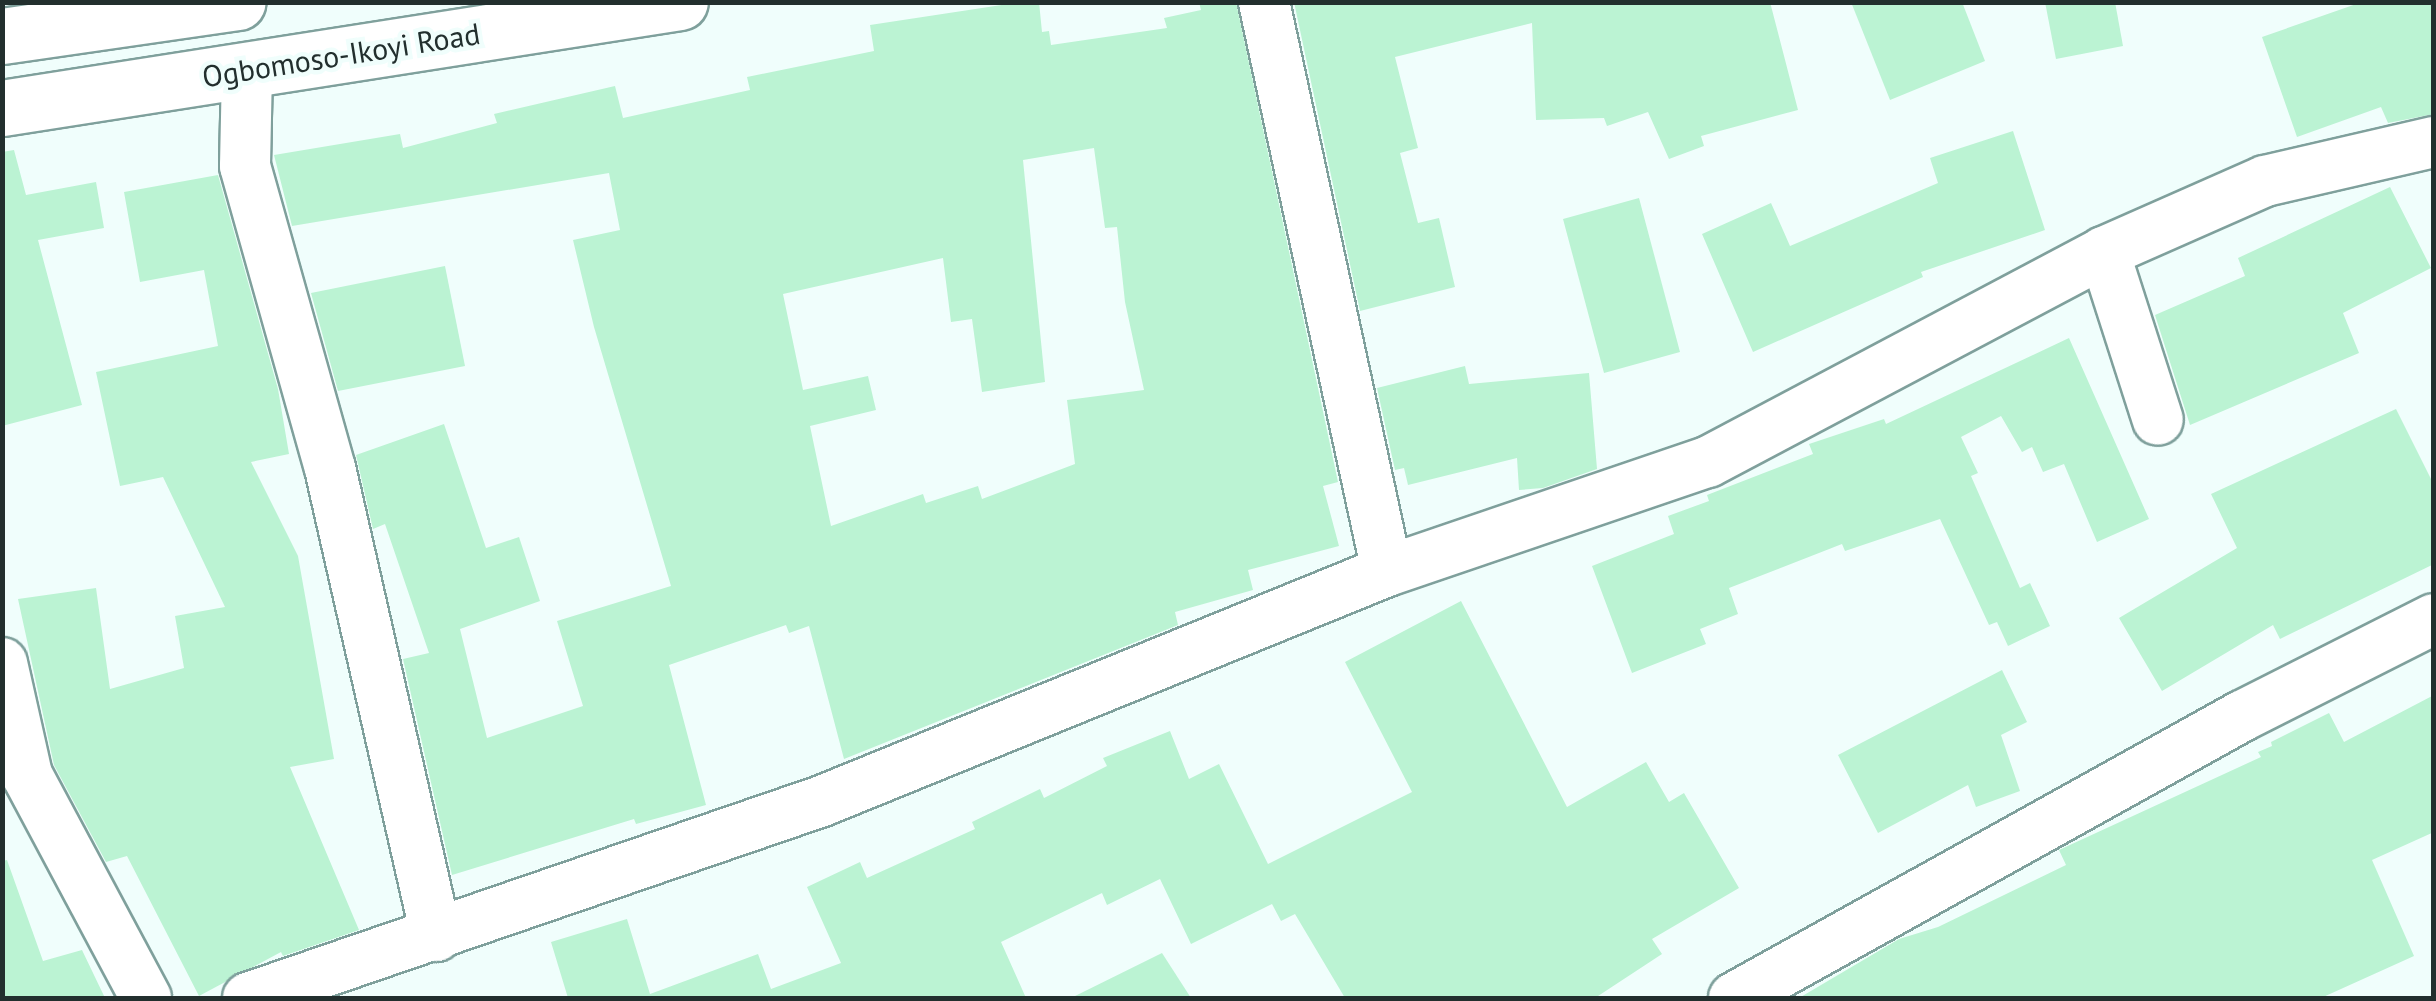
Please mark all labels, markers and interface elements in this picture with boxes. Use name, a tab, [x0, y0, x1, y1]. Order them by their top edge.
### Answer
street label: Ogbomoso-Ikoyi Road	[199, 15, 483, 95]

